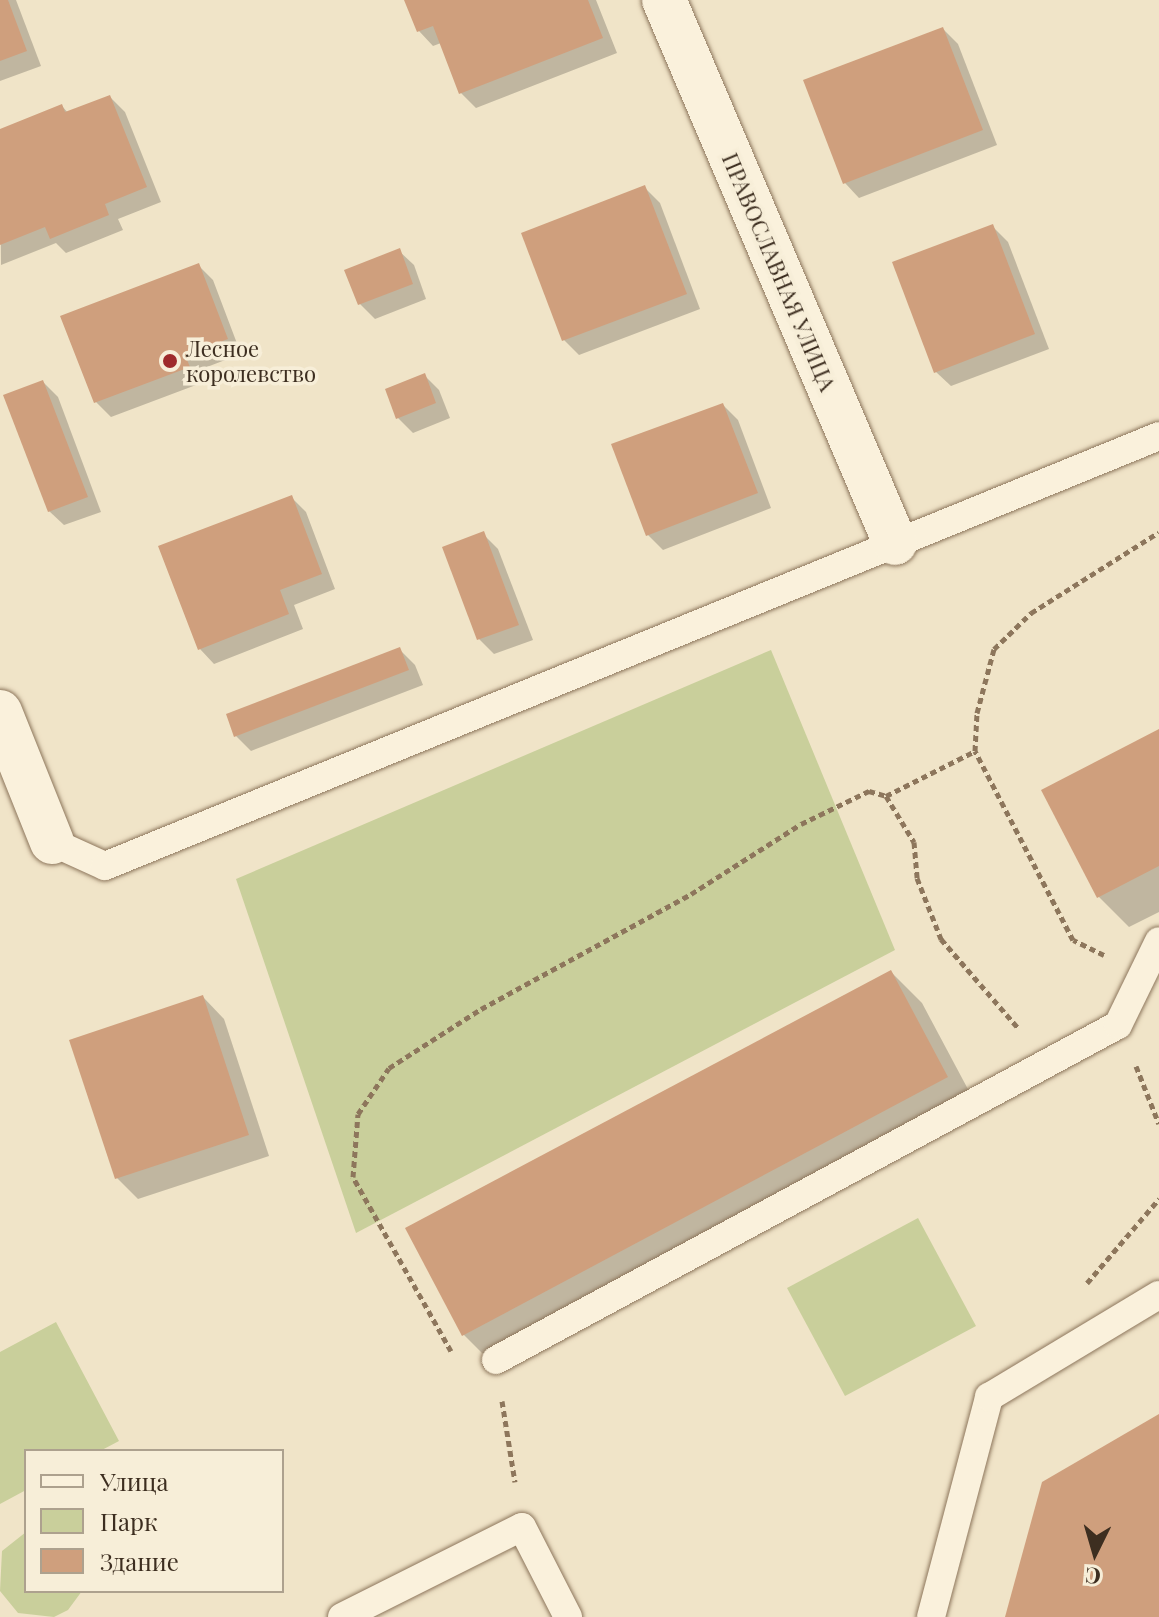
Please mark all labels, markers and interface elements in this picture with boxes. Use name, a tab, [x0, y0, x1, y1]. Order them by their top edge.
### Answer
street label: ПРАВОСЛАВНАЯ УЛИЦА	[717, 149, 841, 395]
place label: Лесное королевство	[186, 335, 316, 386]
marker: Лесное королевство	[161, 352, 179, 370]
legend	[24, 1449, 284, 1593]
text: Улица	[100, 1465, 169, 1497]
text: Парк	[100, 1505, 158, 1537]
north arrow	[1055, 1513, 1135, 1593]
text: Здание	[100, 1545, 179, 1577]
text: С	[1084, 1561, 1102, 1593]

